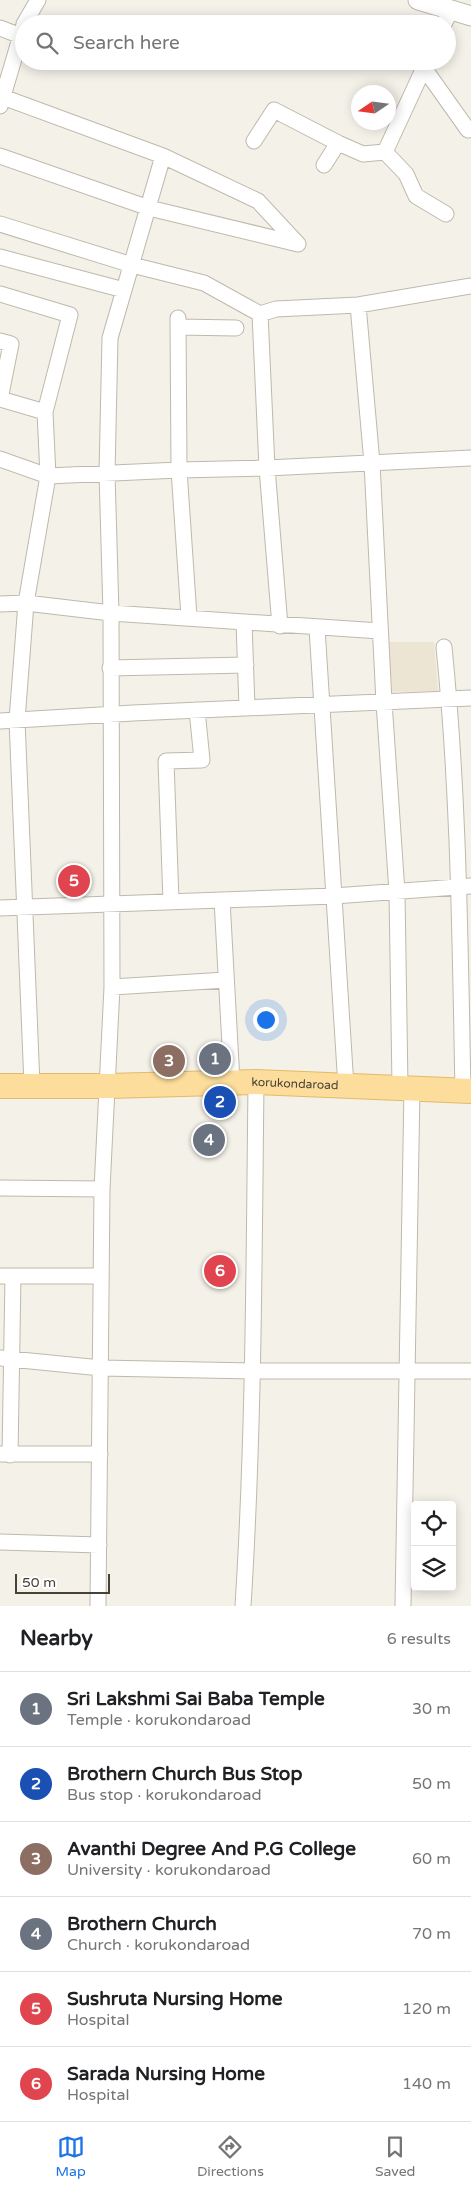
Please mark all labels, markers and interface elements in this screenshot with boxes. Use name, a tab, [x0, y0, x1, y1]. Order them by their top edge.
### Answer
search box	[15, 15, 456, 70]
icon: search	[33, 29, 61, 57]
text: Search here	[73, 32, 180, 54]
north arrow	[351, 85, 396, 130]
pin: 5	[58, 862, 90, 900]
your location	[253, 1007, 279, 1033]
pin: 1	[199, 1040, 231, 1078]
pin: 3	[153, 1042, 185, 1080]
street label: korukondaroad	[251, 1075, 339, 1092]
pin: 2	[204, 1083, 236, 1121]
pin: 4	[193, 1121, 225, 1159]
pin: 6	[204, 1252, 236, 1290]
map controls	[411, 1501, 456, 1591]
button: locate	[411, 1501, 456, 1546]
button: layers	[411, 1546, 456, 1591]
scale bar	[15, 1571, 110, 1594]
text: 50 m	[22, 1574, 56, 1591]
text: Nearby	[20, 1626, 93, 1651]
text: 6 results	[387, 1629, 451, 1649]
text: Sri Lakshmi Sai Baba Temple	[67, 1688, 325, 1710]
text: 1	[31, 1699, 41, 1719]
text: 30 m	[412, 1699, 451, 1719]
text: Temple · korukondaroad	[67, 1710, 251, 1730]
text: Brothern Church Bus Stop	[67, 1763, 302, 1785]
text: 2	[31, 1774, 41, 1794]
text: 50 m	[412, 1774, 451, 1794]
text: Bus stop · korukondaroad	[67, 1785, 262, 1805]
text: Avanthi Degree And P.G College	[67, 1838, 356, 1860]
text: 3	[31, 1849, 41, 1869]
text: 60 m	[412, 1849, 451, 1869]
text: University · korukondaroad	[67, 1860, 271, 1880]
text: Brothern Church	[67, 1913, 217, 1935]
text: 4	[31, 1924, 41, 1944]
text: 70 m	[412, 1924, 451, 1944]
text: Church · korukondaroad	[67, 1935, 250, 1955]
text: Sushruta Nursing Home	[67, 1988, 283, 2010]
text: 5	[31, 1999, 41, 2019]
text: 120 m	[402, 1999, 451, 2019]
text: Hospital	[67, 2010, 129, 2030]
text: Sarada Nursing Home	[67, 2063, 265, 2085]
text: 6	[31, 2074, 41, 2094]
text: 140 m	[402, 2074, 451, 2094]
text: Hospital	[67, 2085, 129, 2105]
tab: Map	[56, 2133, 86, 2180]
tab: Directions	[197, 2133, 264, 2180]
tab: Saved	[375, 2133, 415, 2180]

